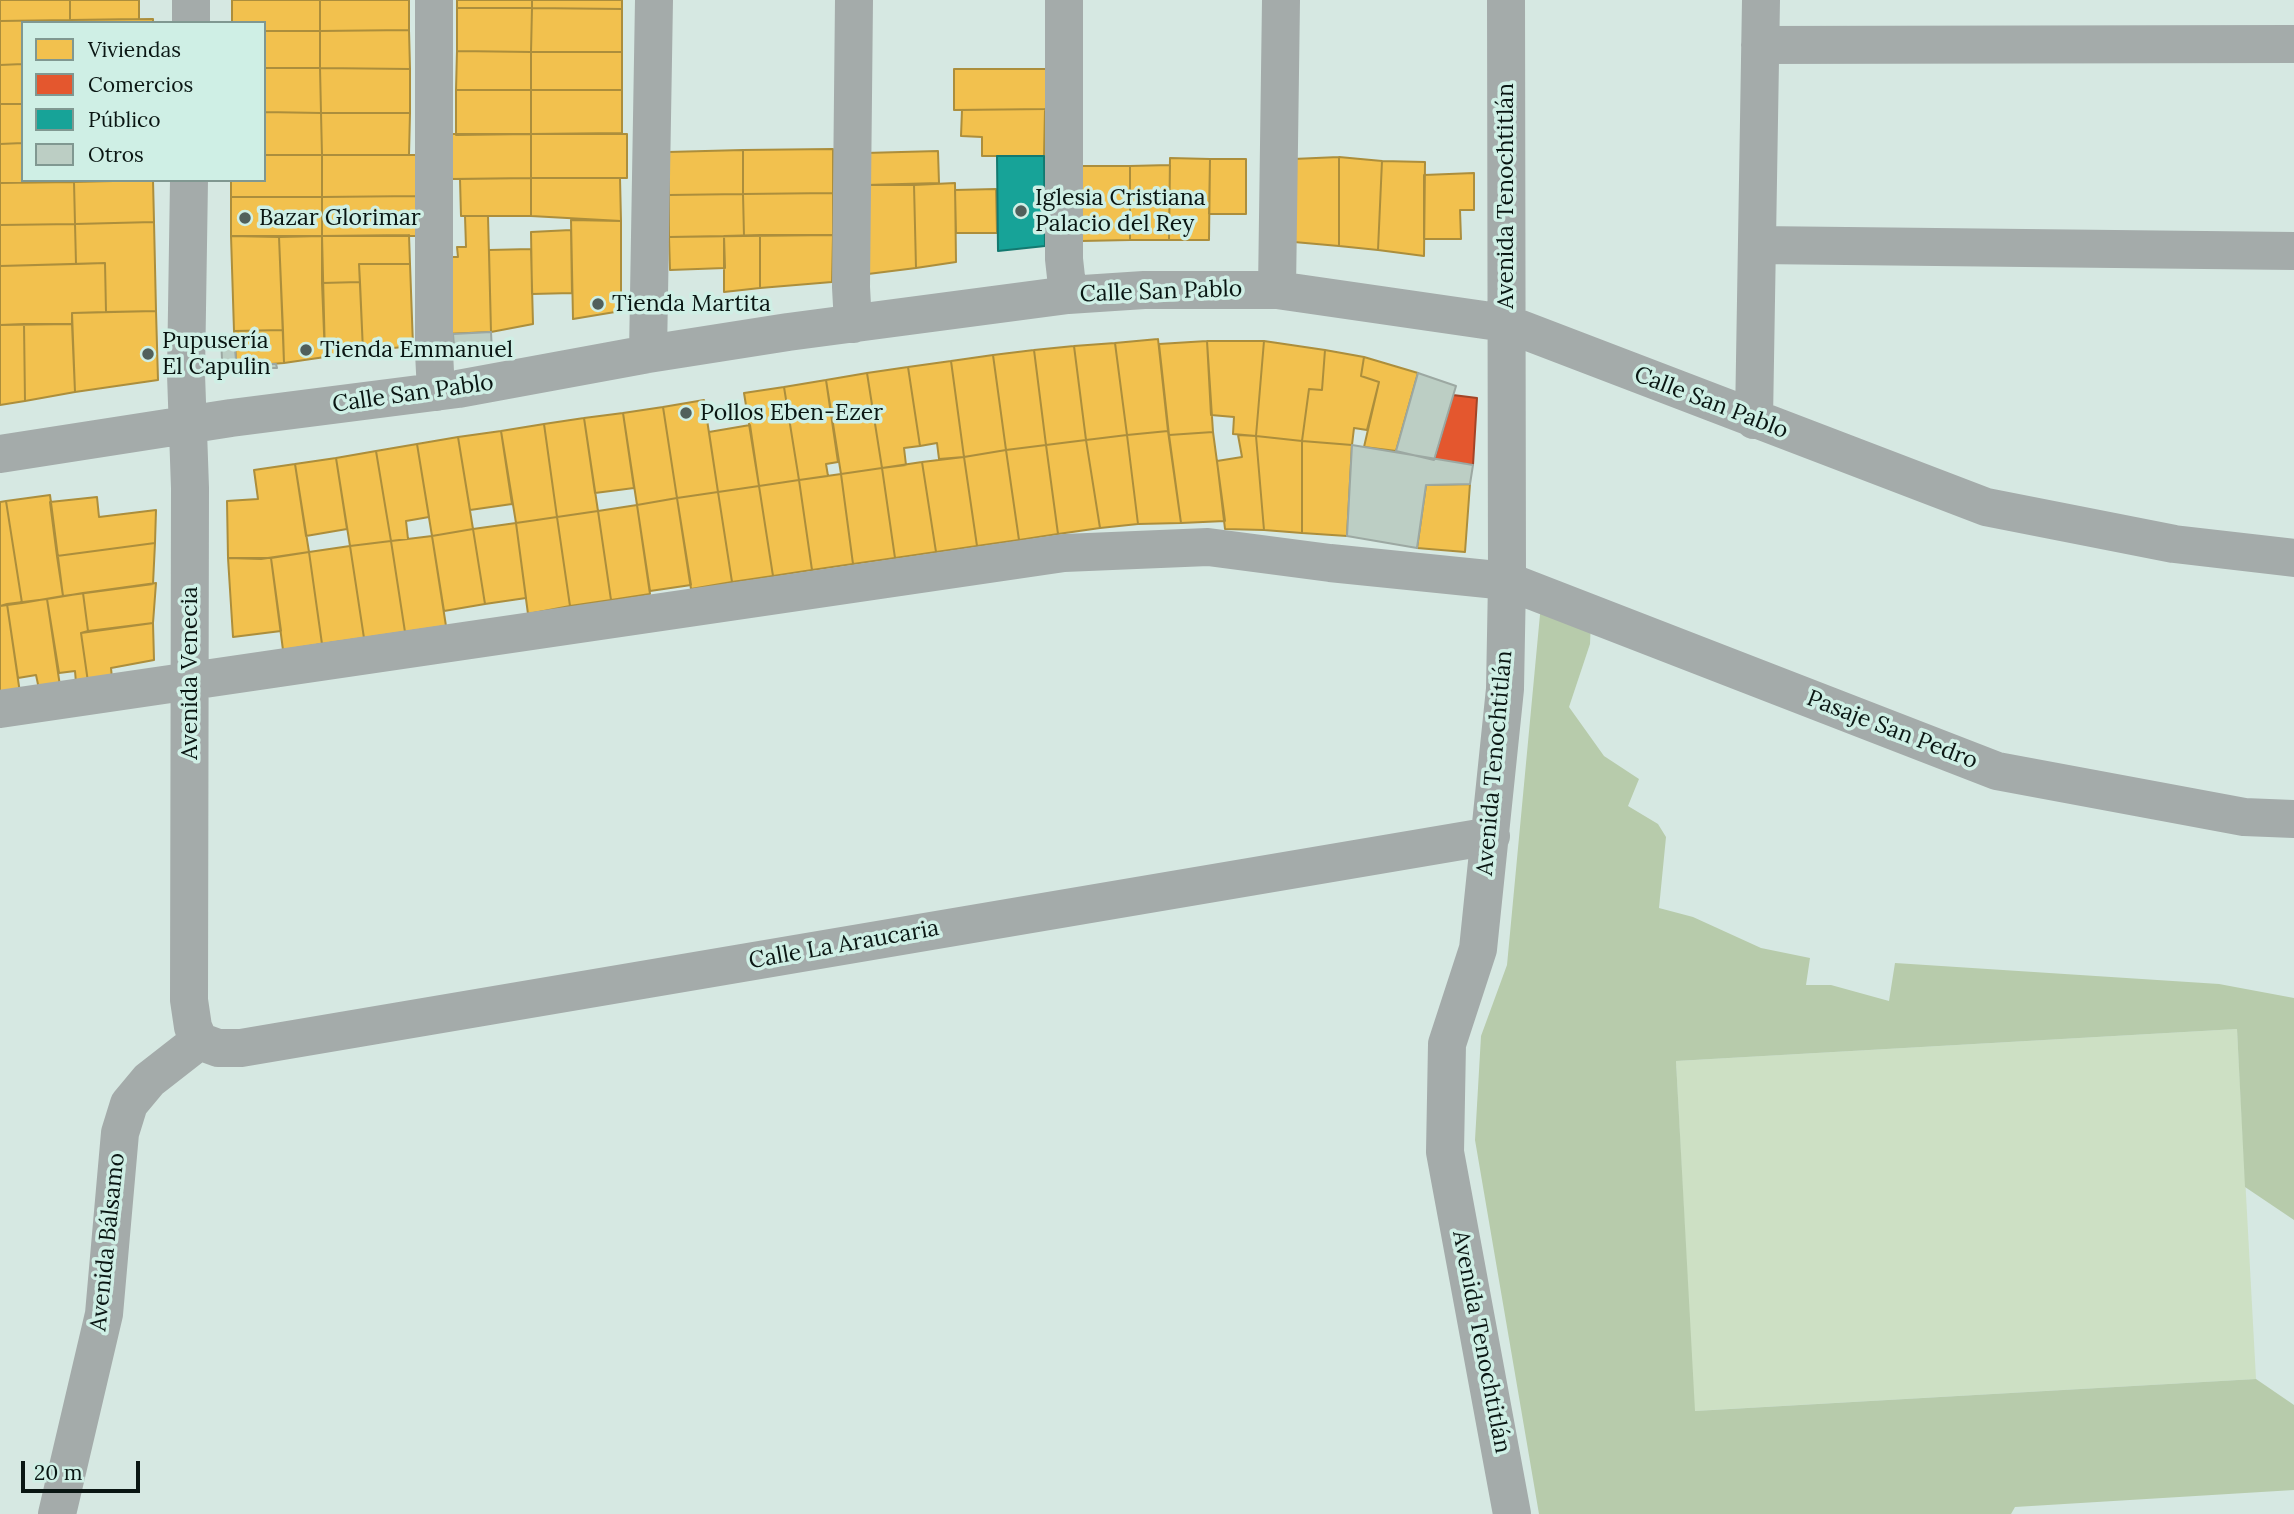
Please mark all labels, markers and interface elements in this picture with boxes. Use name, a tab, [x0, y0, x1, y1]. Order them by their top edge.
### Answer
legend	[21, 21, 266, 182]
text: Viviendas	[88, 36, 181, 63]
text: Comercios	[88, 71, 193, 98]
street label: Avenida Tenochtitlán	[1492, 83, 1520, 309]
text: Público	[88, 106, 160, 133]
text: Otros	[88, 141, 144, 168]
place label: Iglesia Cristiana Palacio del Rey	[1035, 184, 1206, 238]
marker: Iglesia Cristiana Palacio del Rey	[1013, 203, 1029, 219]
place label: Bazar Glorimar	[259, 204, 421, 232]
marker: Bazar Glorimar	[237, 210, 253, 226]
street label: Calle San Pablo	[1079, 275, 1243, 309]
place label: Tienda Martita	[612, 290, 771, 318]
marker: Tienda Martita	[590, 296, 606, 312]
place label: Pupusería El Capulin	[162, 327, 271, 381]
place label: Tienda Emmanuel	[320, 336, 513, 364]
marker: Tienda Emmanuel	[298, 342, 314, 358]
marker: Pupusería El Capulin	[140, 346, 156, 362]
street label: Calle San Pablo	[1630, 361, 1792, 445]
street label: Calle San Pablo	[331, 369, 495, 419]
place label: Pollos Eben-Ezer	[700, 399, 883, 427]
marker: Pollos Eben-Ezer	[678, 405, 694, 421]
street label: Avenida Venecia	[176, 586, 204, 760]
street label: Avenida Tenochtitlán	[1471, 649, 1519, 877]
street label: Pasaje San Pedro	[1803, 685, 1981, 775]
street label: Calle La Araucaria	[747, 915, 941, 975]
street label: Avenida Bálsamo	[85, 1152, 131, 1332]
street label: Avenida Tenochtitlán	[1446, 1228, 1516, 1456]
scale bar	[24, 1448, 144, 1492]
text: 20 m	[34, 1459, 83, 1486]

